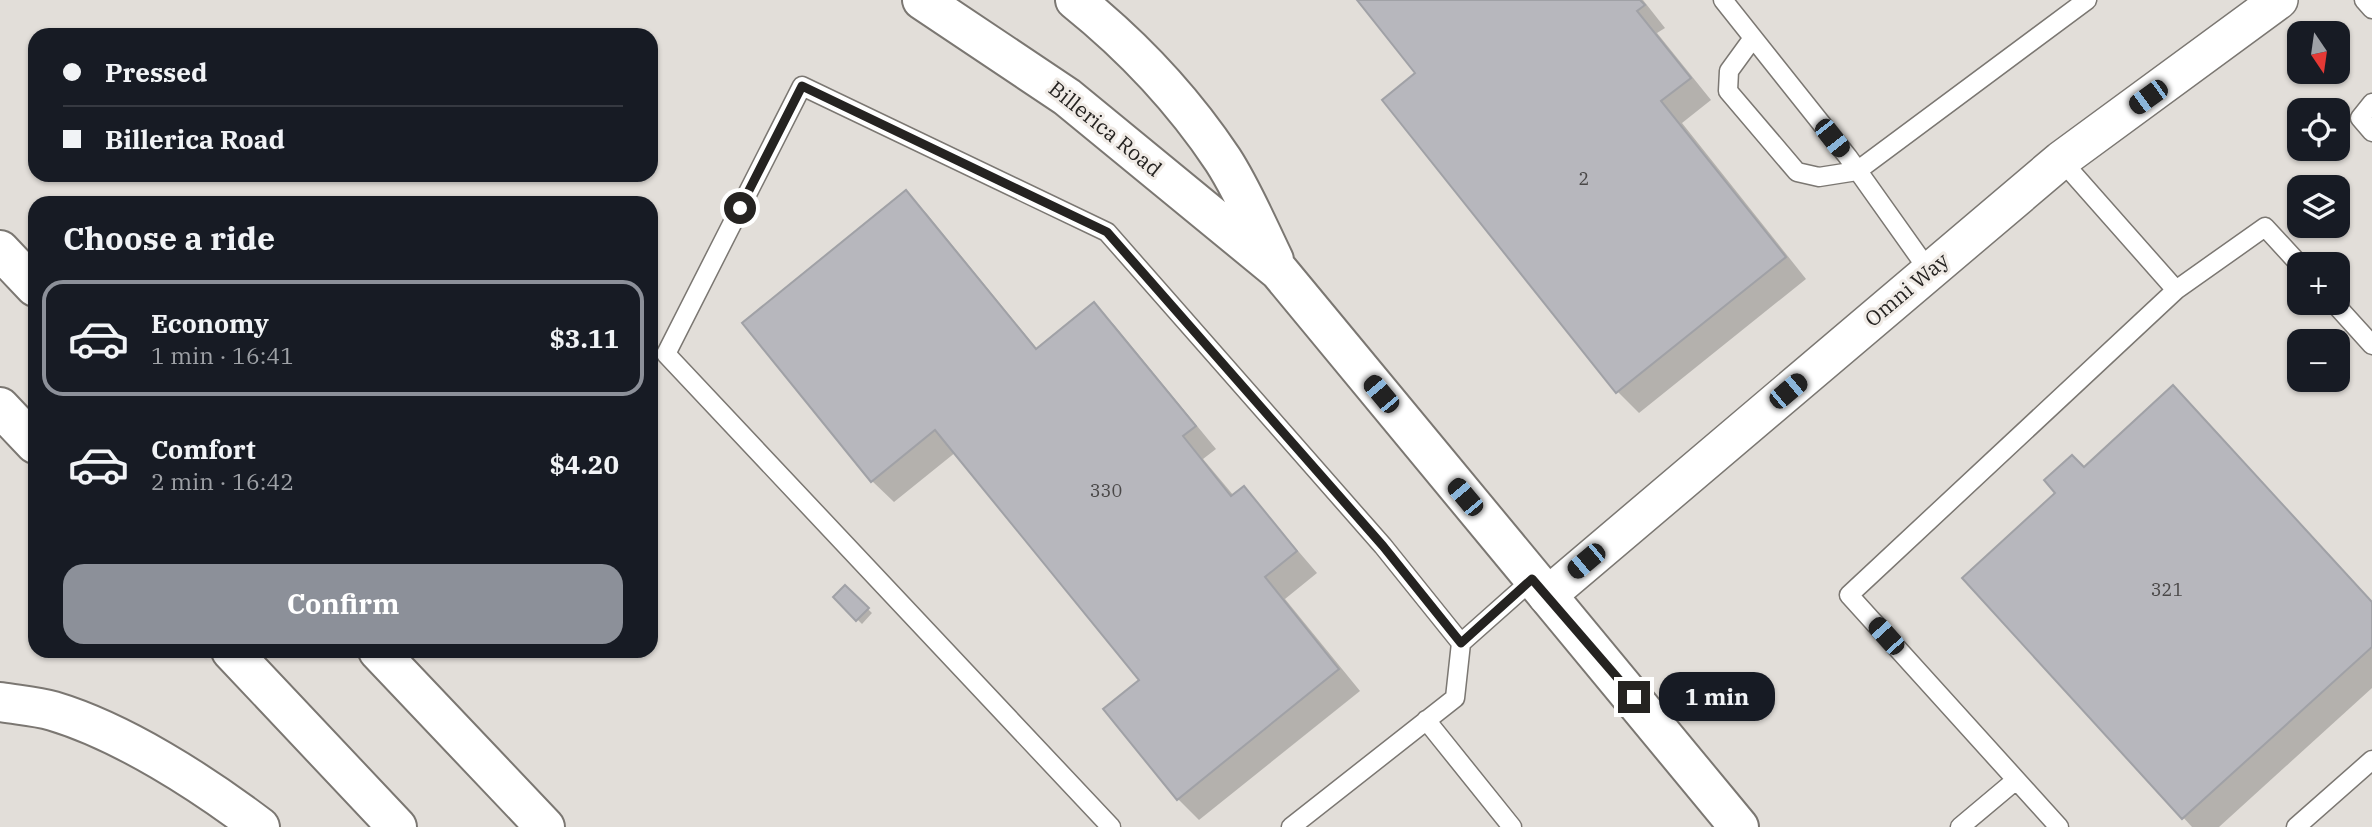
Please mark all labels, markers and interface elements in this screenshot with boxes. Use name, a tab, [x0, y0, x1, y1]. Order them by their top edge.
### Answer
north arrow	[2287, 21, 2350, 84]
map controls	[2287, 21, 2350, 392]
text: Pressed	[105, 55, 208, 89]
street label: Billerica Road	[1043, 74, 1168, 183]
car	[2125, 76, 2172, 118]
button: locate	[2287, 98, 2350, 161]
car	[1811, 115, 1854, 161]
text: Billerica Road	[105, 122, 285, 156]
house number: 2	[1579, 167, 1589, 190]
button: layers	[2287, 175, 2350, 238]
route start	[724, 192, 756, 224]
text: Choose a ride	[63, 217, 275, 259]
street label: Omni Way	[1858, 245, 1955, 333]
button: +	[2287, 252, 2350, 315]
text: Economy	[151, 306, 269, 340]
icon: car	[67, 307, 130, 370]
text: $3.11	[549, 321, 619, 355]
button: −	[2287, 329, 2350, 392]
text: 1 min · 16:41	[151, 340, 294, 370]
car	[1766, 369, 1811, 413]
car	[1360, 371, 1403, 417]
text: Comfort	[151, 432, 256, 466]
icon: car	[67, 433, 130, 496]
text: $4.20	[549, 447, 619, 481]
text: 2 min · 16:42	[151, 466, 294, 496]
car	[1444, 474, 1487, 520]
house number: 330	[1090, 479, 1122, 502]
car	[1564, 539, 1609, 583]
button: Confirm	[63, 564, 623, 644]
house number: 321	[2151, 578, 2183, 601]
car	[1865, 613, 1908, 659]
callout: 1 min	[1658, 672, 1774, 722]
route end	[1618, 681, 1650, 713]
text: 1 min	[1685, 681, 1749, 711]

